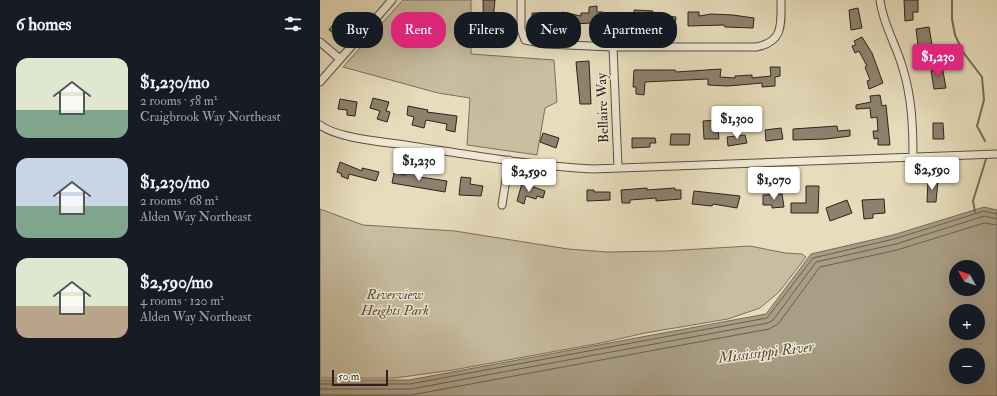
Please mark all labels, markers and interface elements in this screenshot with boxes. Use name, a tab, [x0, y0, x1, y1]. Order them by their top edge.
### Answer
chip: Buy	[332, 12, 383, 48]
chip: Rent	[391, 12, 446, 48]
chip: Filters	[454, 12, 518, 48]
chip: New	[526, 12, 581, 48]
chip: Apartment	[589, 12, 677, 48]
icon: filters	[282, 13, 304, 35]
text: 6 homes	[16, 14, 71, 35]
pin: $1,230	[905, 44, 971, 78]
text: $1,230	[921, 49, 955, 65]
text: $1,230/mo	[140, 72, 209, 93]
street label: Bellaire Way	[593, 72, 613, 143]
icon: home	[48, 74, 96, 122]
text: 2 rooms · 58 m²	[140, 93, 218, 109]
pin: $1,300	[704, 106, 770, 140]
text: Craigbrook Way Northeast	[140, 109, 281, 125]
text: $1,300	[720, 111, 754, 127]
pin: $1,230	[386, 148, 452, 182]
text: $1,230	[402, 153, 436, 169]
pin: $2,590	[899, 157, 965, 191]
pin: $2,590	[496, 159, 562, 193]
text: $2,590	[914, 162, 950, 178]
text: $2,590	[511, 164, 547, 180]
pin: $1,070	[741, 167, 807, 201]
text: $1,230/mo	[140, 172, 209, 193]
text: $1,070	[757, 172, 791, 188]
icon: home	[48, 174, 96, 222]
text: 2 rooms · 68 m²	[140, 193, 218, 209]
text: Alden Way Northeast	[140, 209, 251, 225]
north arrow	[949, 260, 985, 296]
map controls	[949, 260, 985, 384]
text: $2,590/mo	[140, 272, 213, 293]
icon: home	[48, 274, 96, 322]
park label: Riverview Heights Park	[360, 286, 429, 319]
text: 4 rooms · 120 m²	[140, 293, 224, 309]
button: +	[949, 304, 985, 340]
text: Alden Way Northeast	[140, 309, 251, 325]
water label: Mississippi River	[716, 337, 816, 368]
button: −	[949, 348, 985, 384]
scale bar	[332, 368, 388, 387]
text: 50 m	[338, 370, 359, 383]

